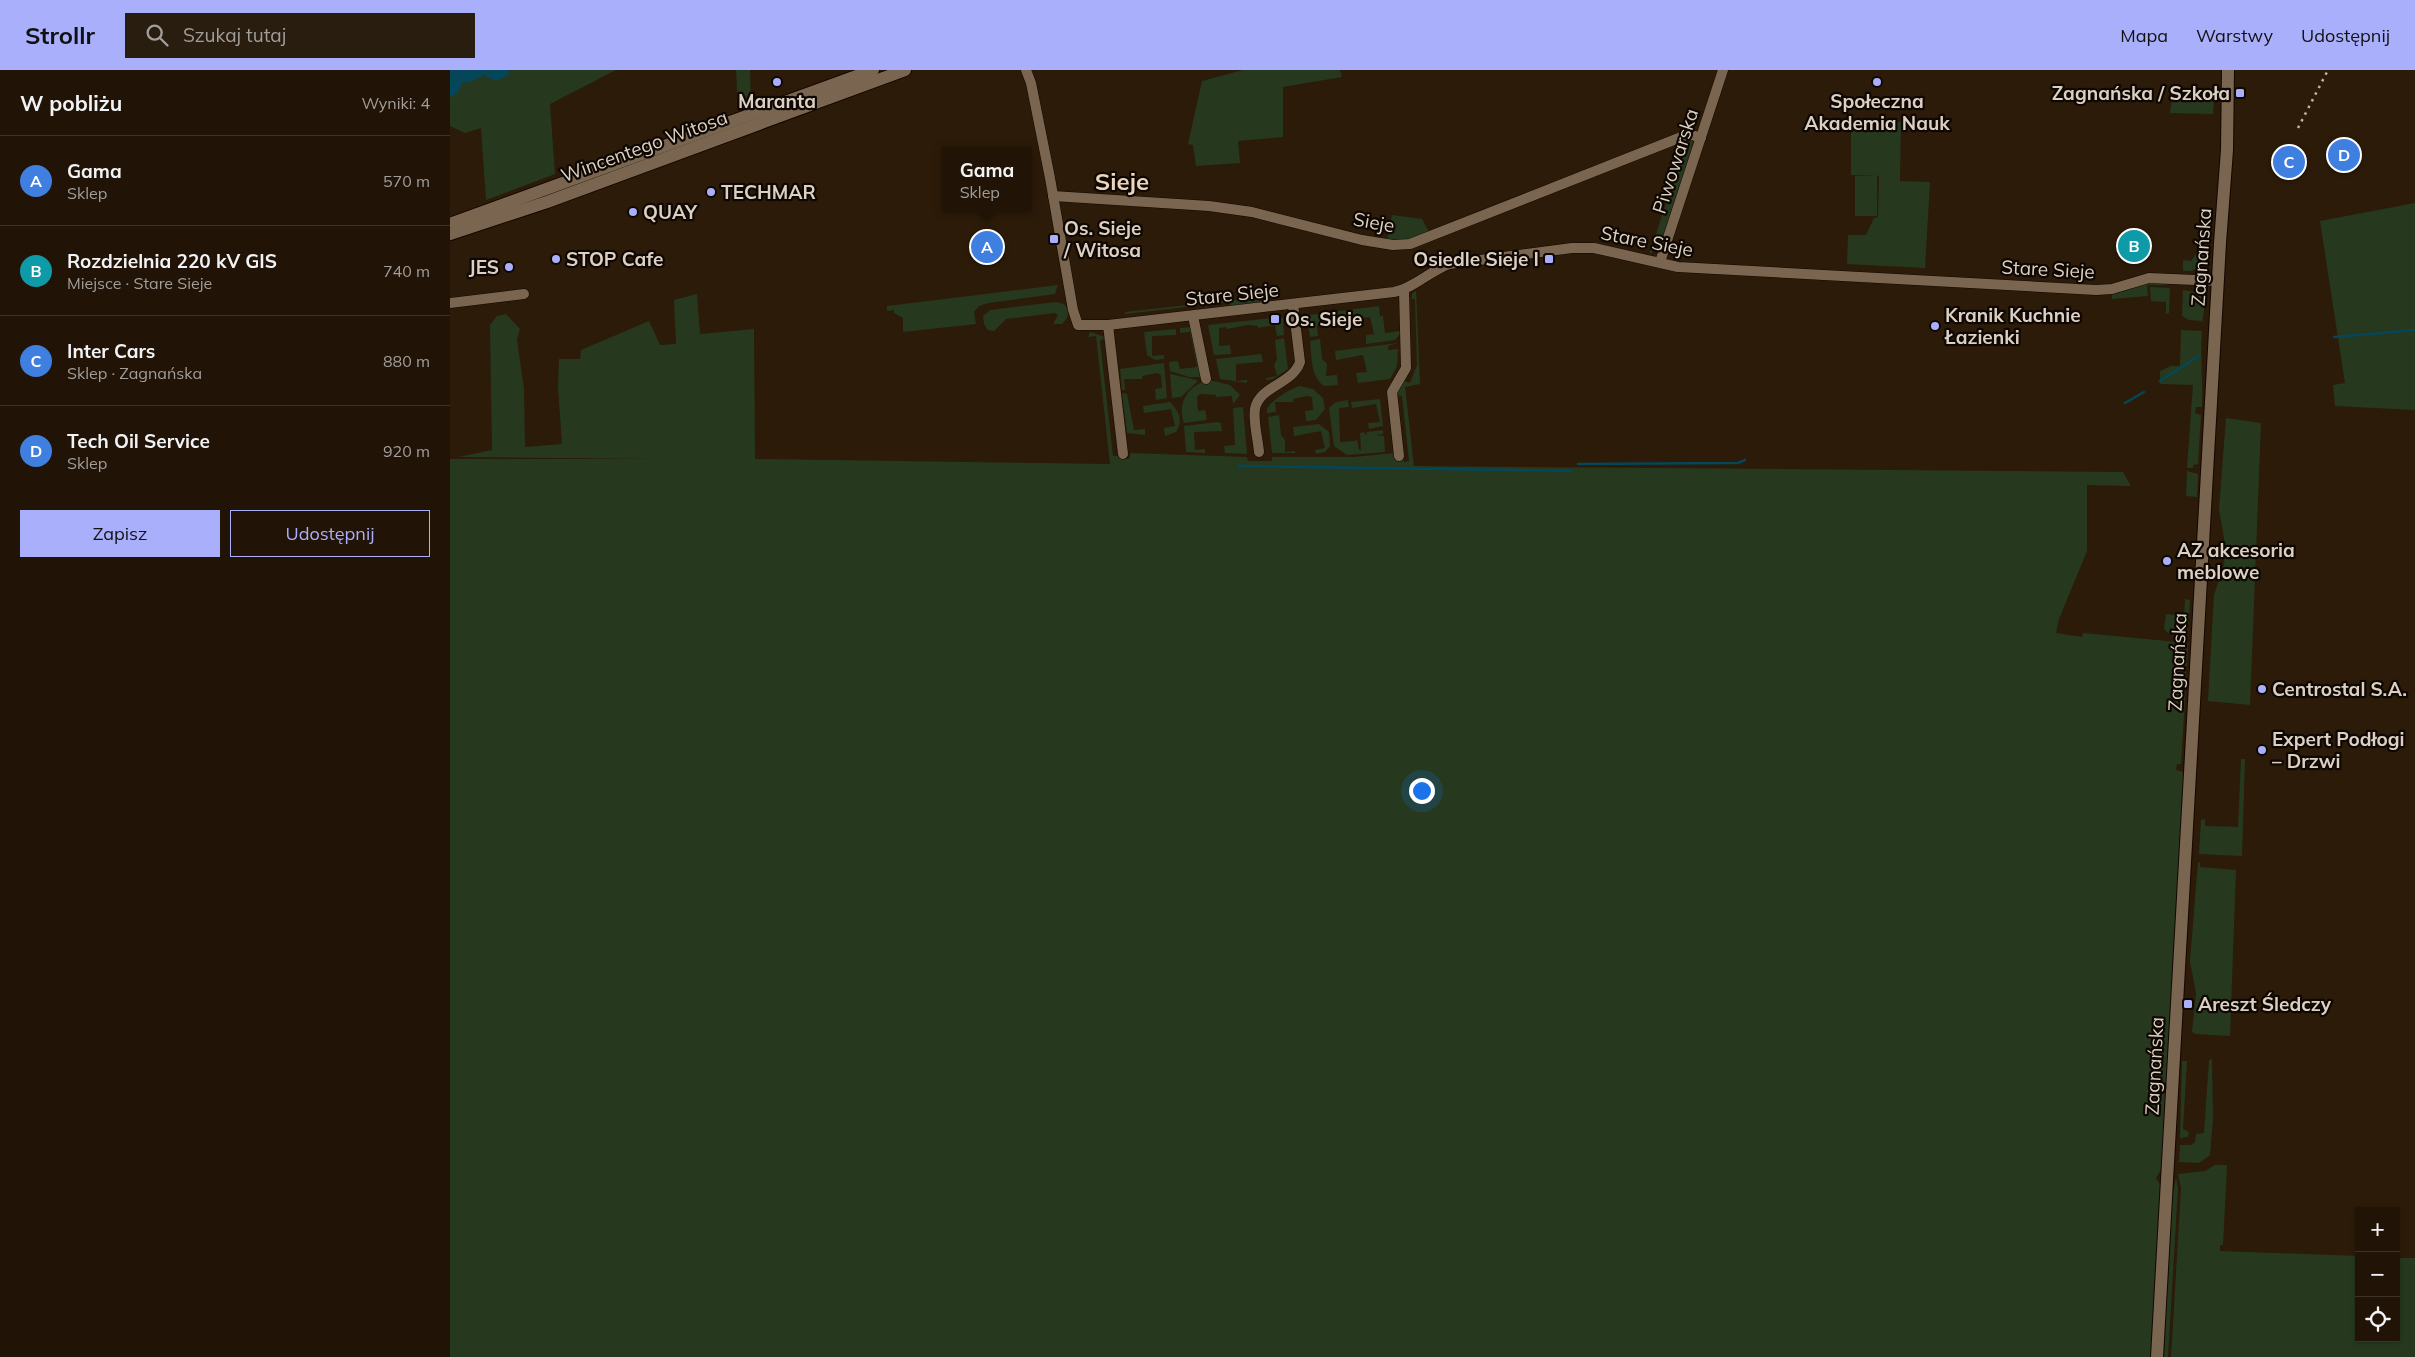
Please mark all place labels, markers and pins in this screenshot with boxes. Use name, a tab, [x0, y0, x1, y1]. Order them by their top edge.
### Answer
marker: Maranta	[771, 76, 783, 88]
marker: Społeczna Akademia Nauk	[1871, 76, 1883, 88]
place label: Zagnańska / Szkoła	[2052, 81, 2230, 105]
marker: Zagnańska / Szkoła	[2234, 87, 2246, 99]
place label: Maranta	[738, 89, 816, 113]
place label: Społeczna Akademia Nauk	[1804, 89, 1950, 135]
pin: D	[2328, 136, 2360, 174]
pin: C	[2273, 143, 2305, 181]
place label: TECHMAR	[721, 180, 816, 204]
marker: TECHMAR	[705, 186, 717, 198]
place label: QUAY	[643, 200, 698, 224]
marker: QUAY	[627, 206, 639, 218]
place label: Os. Sieje / Witosa	[1063, 216, 1141, 262]
pin: B	[2118, 227, 2150, 265]
pin: A	[971, 228, 1003, 266]
marker: Os. Sieje / Witosa	[1048, 233, 1060, 245]
place label: STOP Cafe	[566, 247, 663, 271]
place label: Osiedle Sieje I	[1413, 247, 1539, 271]
marker: STOP Cafe	[550, 253, 562, 265]
marker: Osiedle Sieje I	[1543, 253, 1555, 265]
place label: JES	[469, 255, 499, 279]
marker: JES	[503, 261, 515, 273]
place label: Kranik Kuchnie Łazienki	[1944, 303, 2081, 349]
place label: Os. Sieje	[1285, 307, 1362, 331]
marker: Os. Sieje	[1269, 313, 1281, 325]
marker: Kranik Kuchnie Łazienki	[1929, 320, 1941, 332]
place label: AZ akcesoria meblowe	[2177, 538, 2295, 584]
marker: AZ akcesoria meblowe	[2161, 555, 2173, 567]
place label: Centrostal S.A.	[2272, 677, 2407, 701]
marker: Centrostal S.A.	[2256, 683, 2268, 695]
place label: Expert Podłogi – Drzwi	[2272, 727, 2405, 773]
marker: Expert Podłogi – Drzwi	[2256, 744, 2268, 756]
place label: Areszt Śledczy	[2198, 992, 2332, 1016]
marker: Areszt Śledczy	[2182, 998, 2194, 1010]

